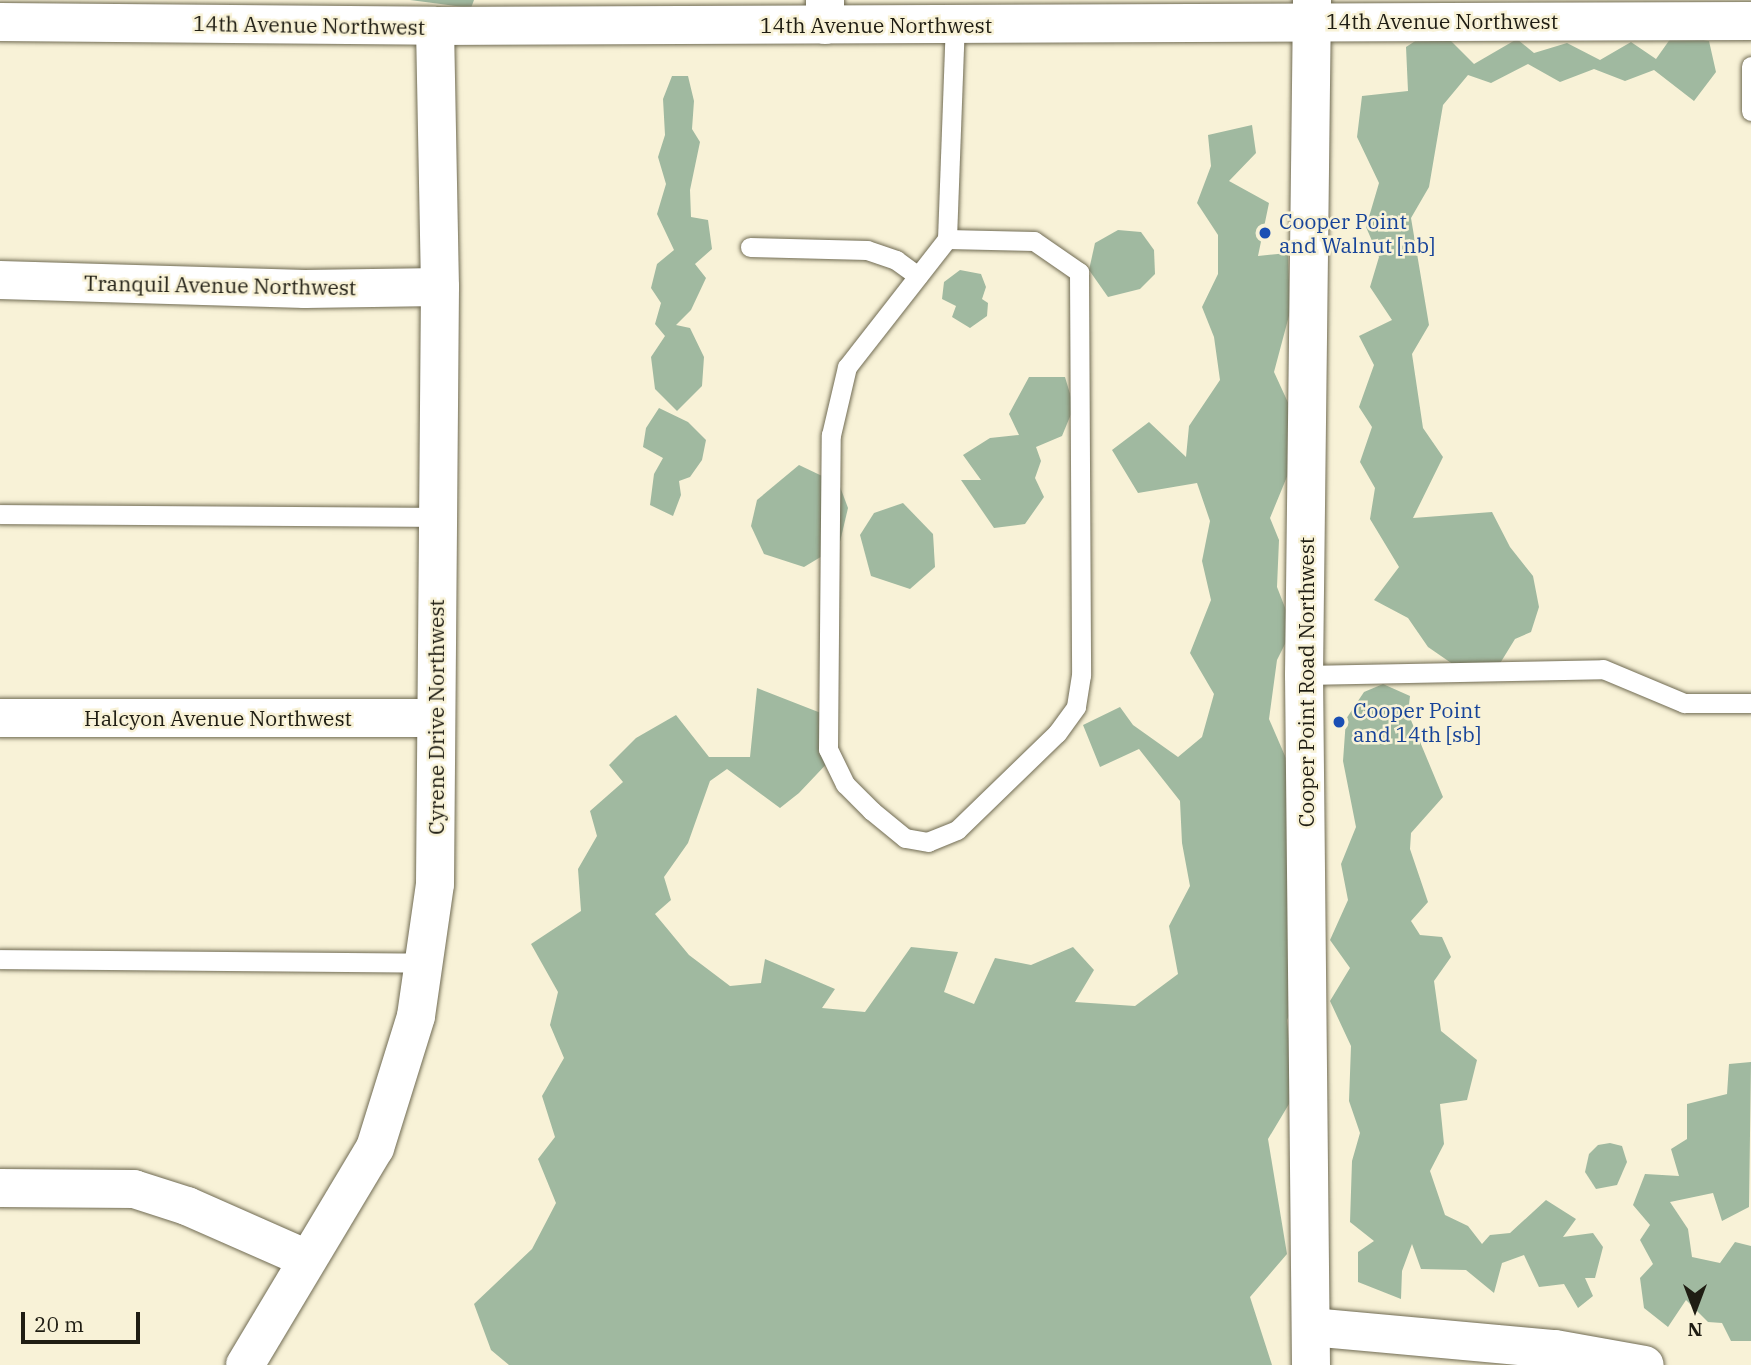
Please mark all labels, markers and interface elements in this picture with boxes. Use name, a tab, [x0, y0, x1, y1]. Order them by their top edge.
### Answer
street label: 14th Avenue Northwest	[1326, 8, 1558, 34]
street label: 14th Avenue Northwest	[193, 10, 425, 40]
street label: 14th Avenue Northwest	[760, 12, 992, 38]
place label: Cooper Point and Walnut [nb]	[1279, 208, 1435, 258]
marker: Cooper Point and Walnut [nb]	[1257, 225, 1273, 241]
street label: Tranquil Avenue Northwest	[84, 270, 356, 300]
street label: Cooper Point Road Northwest	[1293, 537, 1319, 827]
street label: Cyrene Drive Northwest	[423, 599, 449, 835]
place label: Cooper Point and 14th [sb]	[1353, 697, 1481, 747]
street label: Halcyon Avenue Northwest	[84, 705, 352, 731]
marker: Cooper Point and 14th [sb]	[1331, 714, 1347, 730]
north arrow	[1660, 1274, 1730, 1344]
scale bar	[24, 1298, 144, 1342]
text: 20 m	[34, 1310, 84, 1338]
text: N	[1687, 1318, 1703, 1342]

